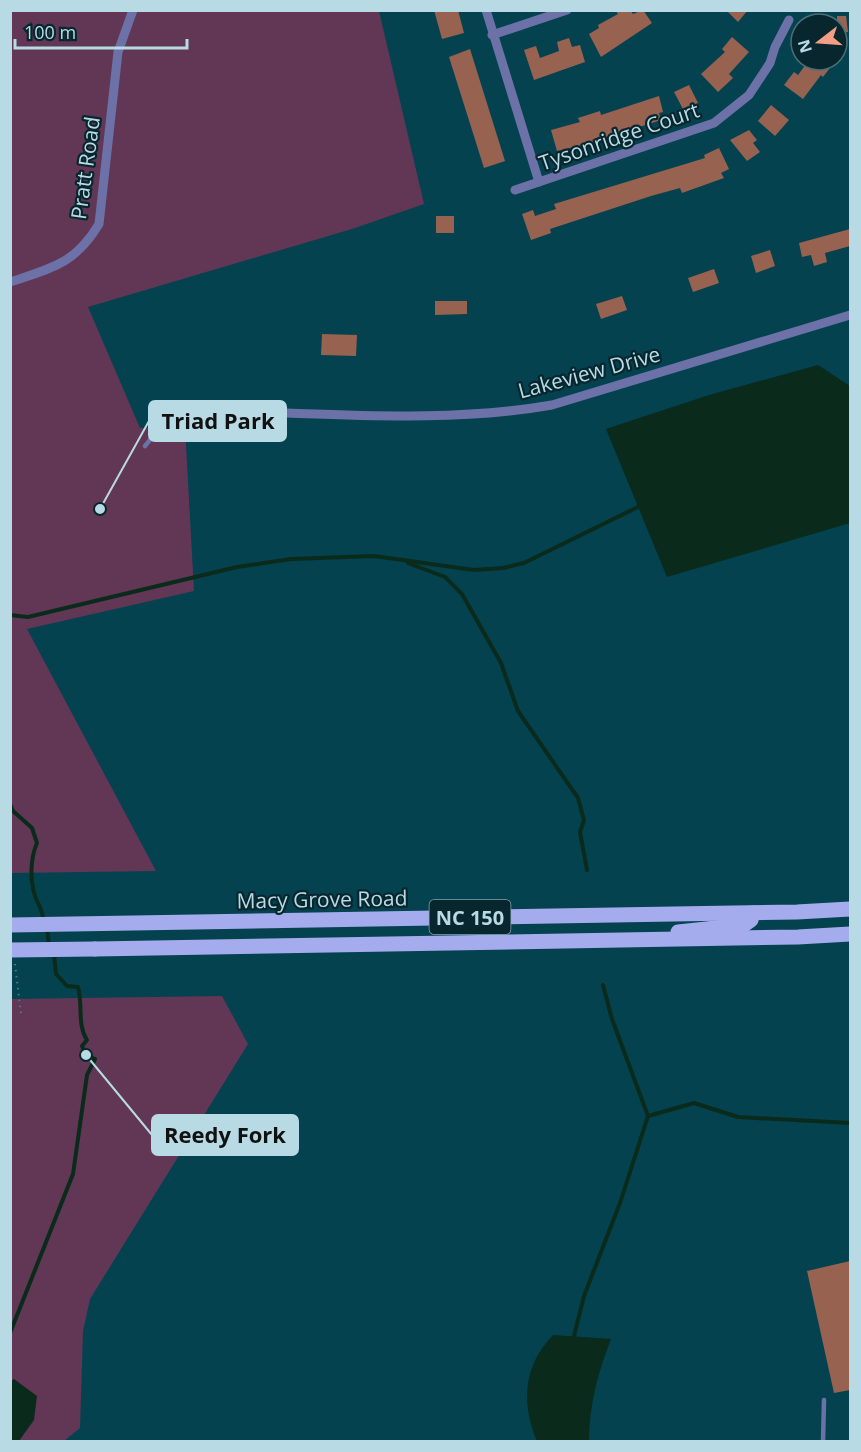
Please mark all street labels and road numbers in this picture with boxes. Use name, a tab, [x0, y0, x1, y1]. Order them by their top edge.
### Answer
street label: Tysonridge Court	[535, 95, 703, 177]
street label: Pratt Road	[64, 115, 106, 221]
street label: Lakeview Drive	[515, 340, 663, 404]
street label: Macy Grove Road	[236, 884, 408, 914]
road number: NC 150	[430, 900, 510, 934]

